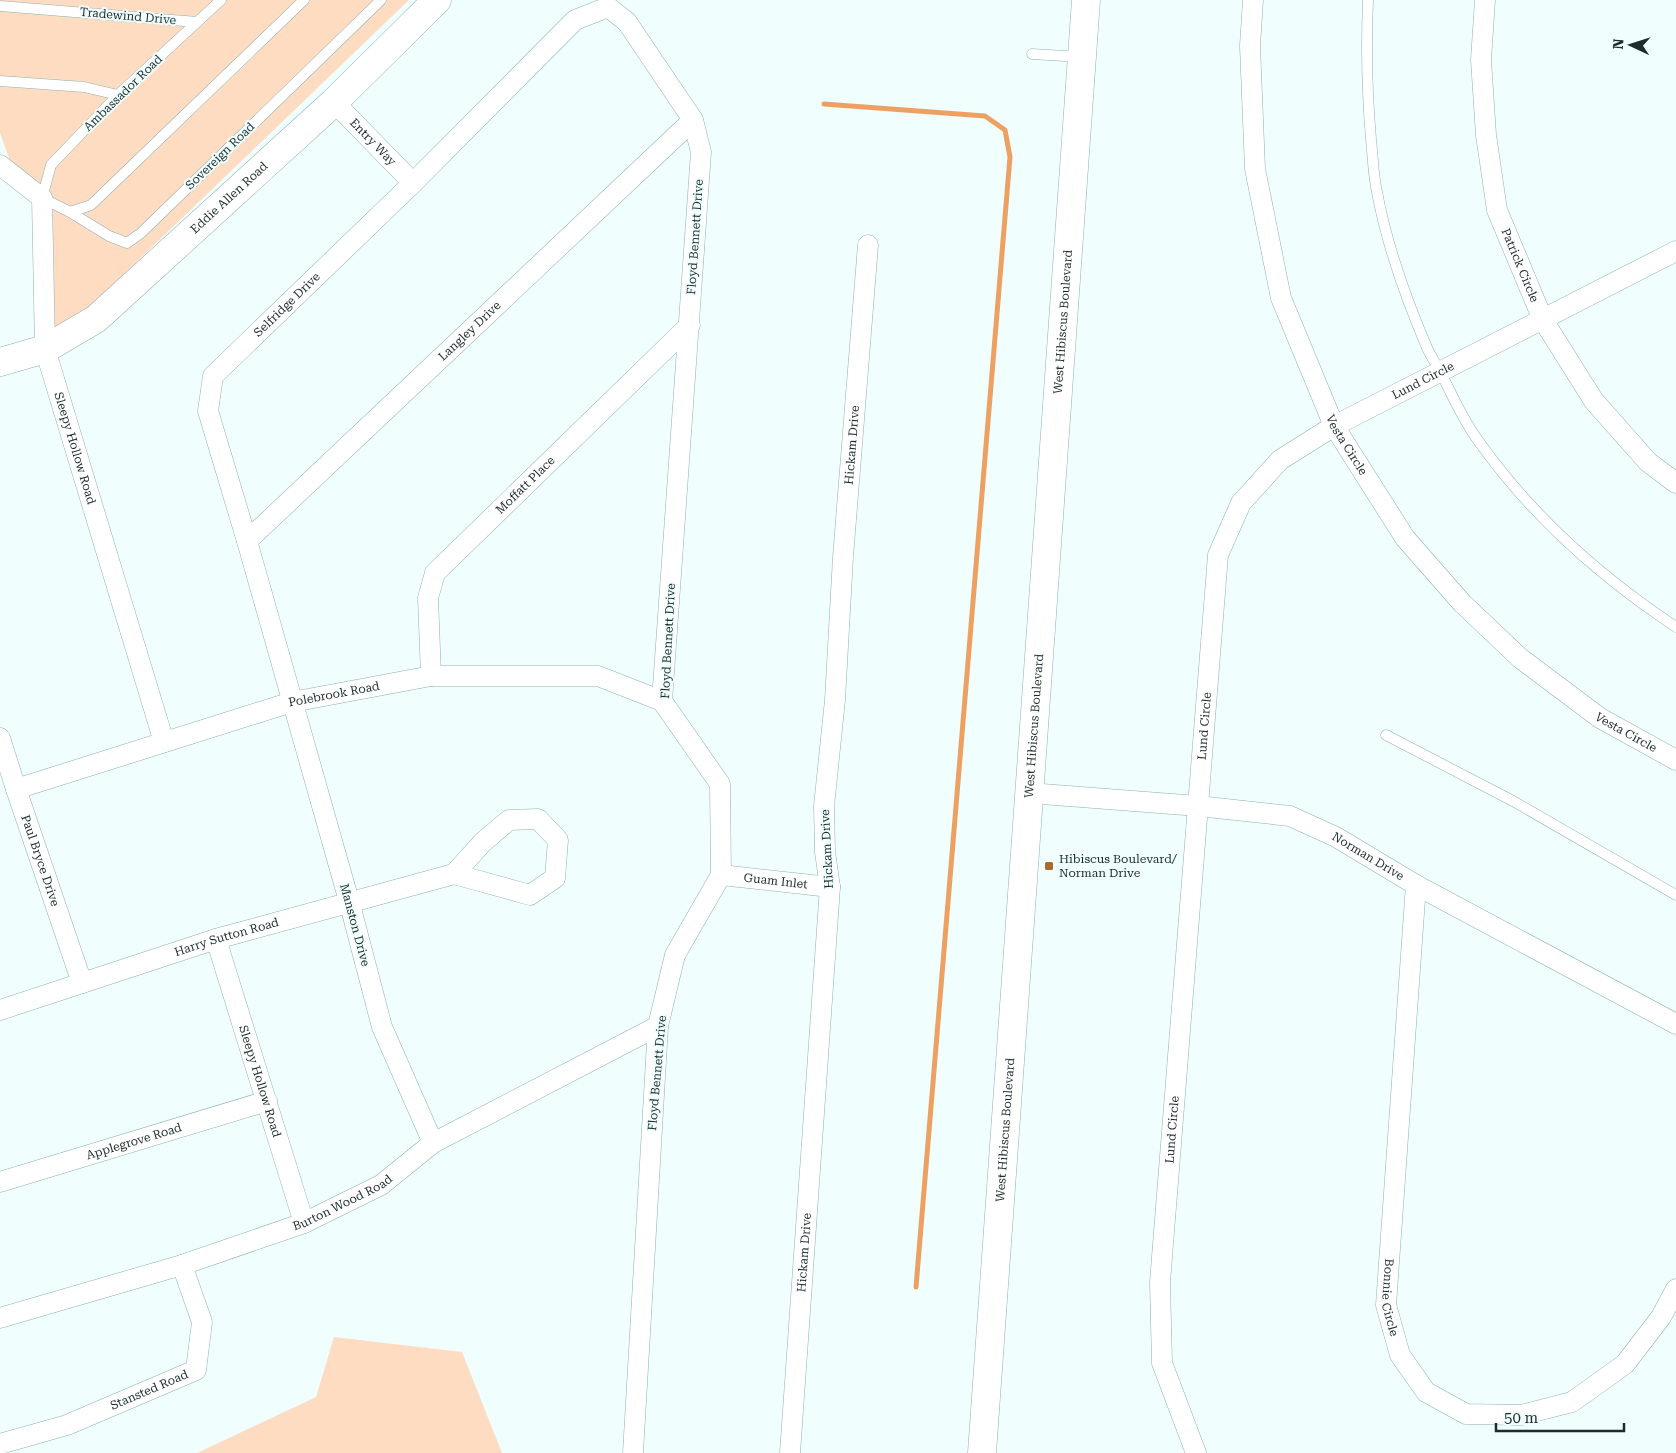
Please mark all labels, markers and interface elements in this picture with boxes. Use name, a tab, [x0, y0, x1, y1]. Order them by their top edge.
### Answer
street label: Tradewind Drive	[79, 5, 177, 27]
north arrow	[1606, 20, 1656, 70]
text: N	[1610, 38, 1626, 50]
street label: Ambassador Road	[81, 52, 165, 134]
street label: Entry Way	[347, 116, 400, 169]
street label: Sovereign Road	[183, 119, 258, 192]
street label: Eddie Allen Road	[188, 159, 271, 236]
street label: Floyd Bennett Drive	[684, 178, 706, 295]
street label: Patrick Circle	[1498, 226, 1542, 305]
street label: West Hibiscus Boulevard	[1051, 249, 1075, 394]
street label: Selfridge Drive	[251, 269, 323, 340]
street label: Langley Drive	[436, 298, 504, 364]
street label: Lund Circle	[1389, 359, 1457, 402]
street label: Sleepy Hollow Road	[51, 390, 99, 506]
street label: Hickam Drive	[842, 404, 862, 485]
street label: Vesta Circle	[1323, 413, 1371, 478]
street label: Moffatt Place	[493, 453, 558, 517]
street label: Floyd Bennett Drive	[658, 582, 678, 699]
street label: West Hibiscus Boulevard	[1022, 653, 1046, 798]
street label: Polebrook Road	[287, 679, 381, 710]
street label: Lund Circle	[1195, 691, 1214, 760]
street label: Vesta Circle	[1592, 710, 1660, 755]
street label: Hickam Drive	[818, 809, 836, 889]
street label: Paul Bryce Drive	[18, 813, 63, 909]
street label: Norman Drive	[1330, 829, 1407, 883]
place label: Hibiscus Boulevard/ Norman Drive	[1059, 852, 1178, 880]
marker: Hibiscus Boulevard/ Norman Drive	[1043, 860, 1055, 872]
street label: Guam Inlet	[743, 871, 809, 892]
street label: Manston Drive	[337, 882, 373, 968]
street label: Harry Sutton Road	[172, 915, 281, 959]
street label: Floyd Bennett Drive	[645, 1014, 669, 1131]
street label: Sleepy Hollow Road	[236, 1024, 284, 1139]
street label: West Hibiscus Boulevard	[993, 1057, 1017, 1202]
street label: Lund Circle	[1162, 1095, 1182, 1164]
street label: Applegrove Road	[85, 1120, 184, 1162]
street label: Burton Wood Road	[291, 1172, 395, 1233]
street label: Hickam Drive	[794, 1212, 814, 1293]
street label: Bonnie Circle	[1379, 1258, 1402, 1338]
street label: Stansted Road	[108, 1367, 190, 1413]
scale bar	[1496, 1400, 1624, 1432]
text: 50 m	[1504, 1409, 1539, 1427]

